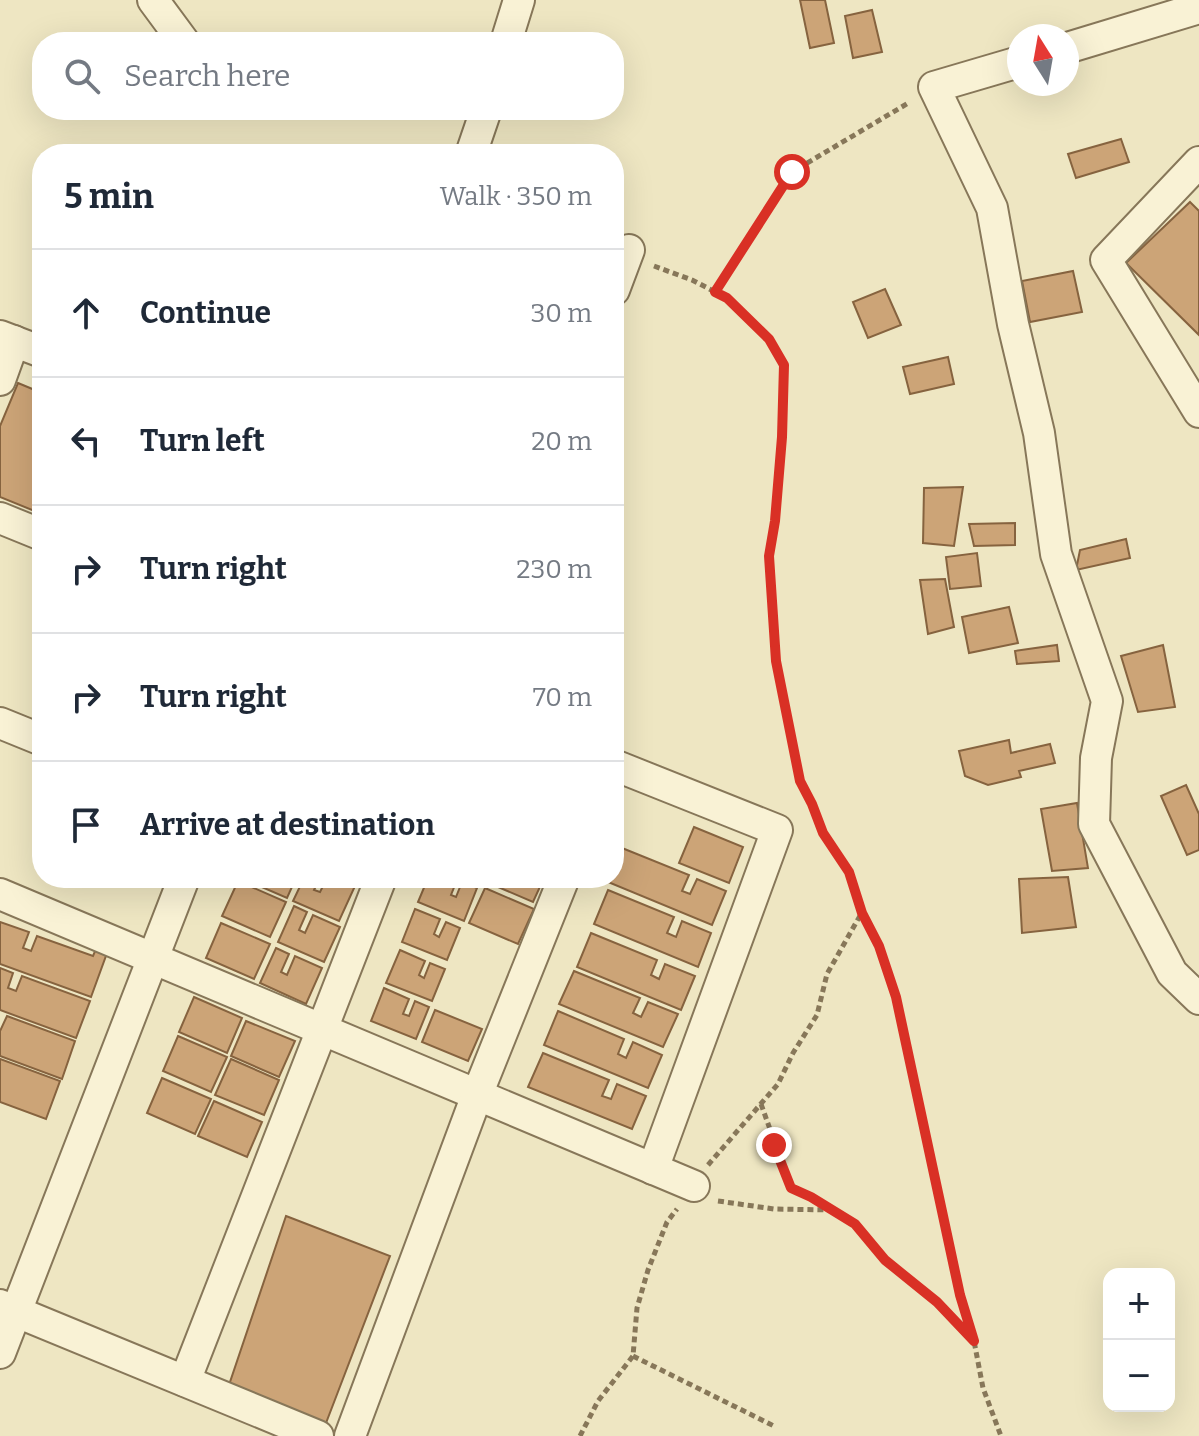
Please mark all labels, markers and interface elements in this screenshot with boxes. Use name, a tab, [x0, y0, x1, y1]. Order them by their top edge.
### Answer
north arrow	[1007, 24, 1079, 96]
search box	[32, 32, 624, 120]
icon: search	[60, 54, 104, 98]
text: Search here	[124, 58, 291, 94]
route start	[774, 154, 810, 190]
text: 5 min	[64, 176, 154, 217]
text: Walk · 350 m	[440, 181, 592, 212]
icon: ahead	[64, 291, 108, 335]
text: Continue	[140, 295, 271, 331]
text: 30 m	[531, 298, 592, 329]
icon: left	[64, 419, 108, 463]
text: Turn left	[140, 423, 265, 459]
text: 20 m	[531, 426, 592, 457]
icon: right	[64, 547, 108, 591]
text: Turn right	[140, 551, 287, 587]
text: 230 m	[516, 554, 592, 585]
icon: right	[64, 675, 108, 719]
text: Turn right	[140, 679, 287, 715]
text: 70 m	[533, 682, 592, 713]
icon: arrive	[64, 803, 108, 847]
text: Arrive at destination	[140, 807, 435, 843]
route end	[756, 1127, 792, 1163]
map controls	[1103, 1268, 1175, 1412]
button: +	[1103, 1268, 1175, 1340]
button: −	[1103, 1340, 1175, 1412]

